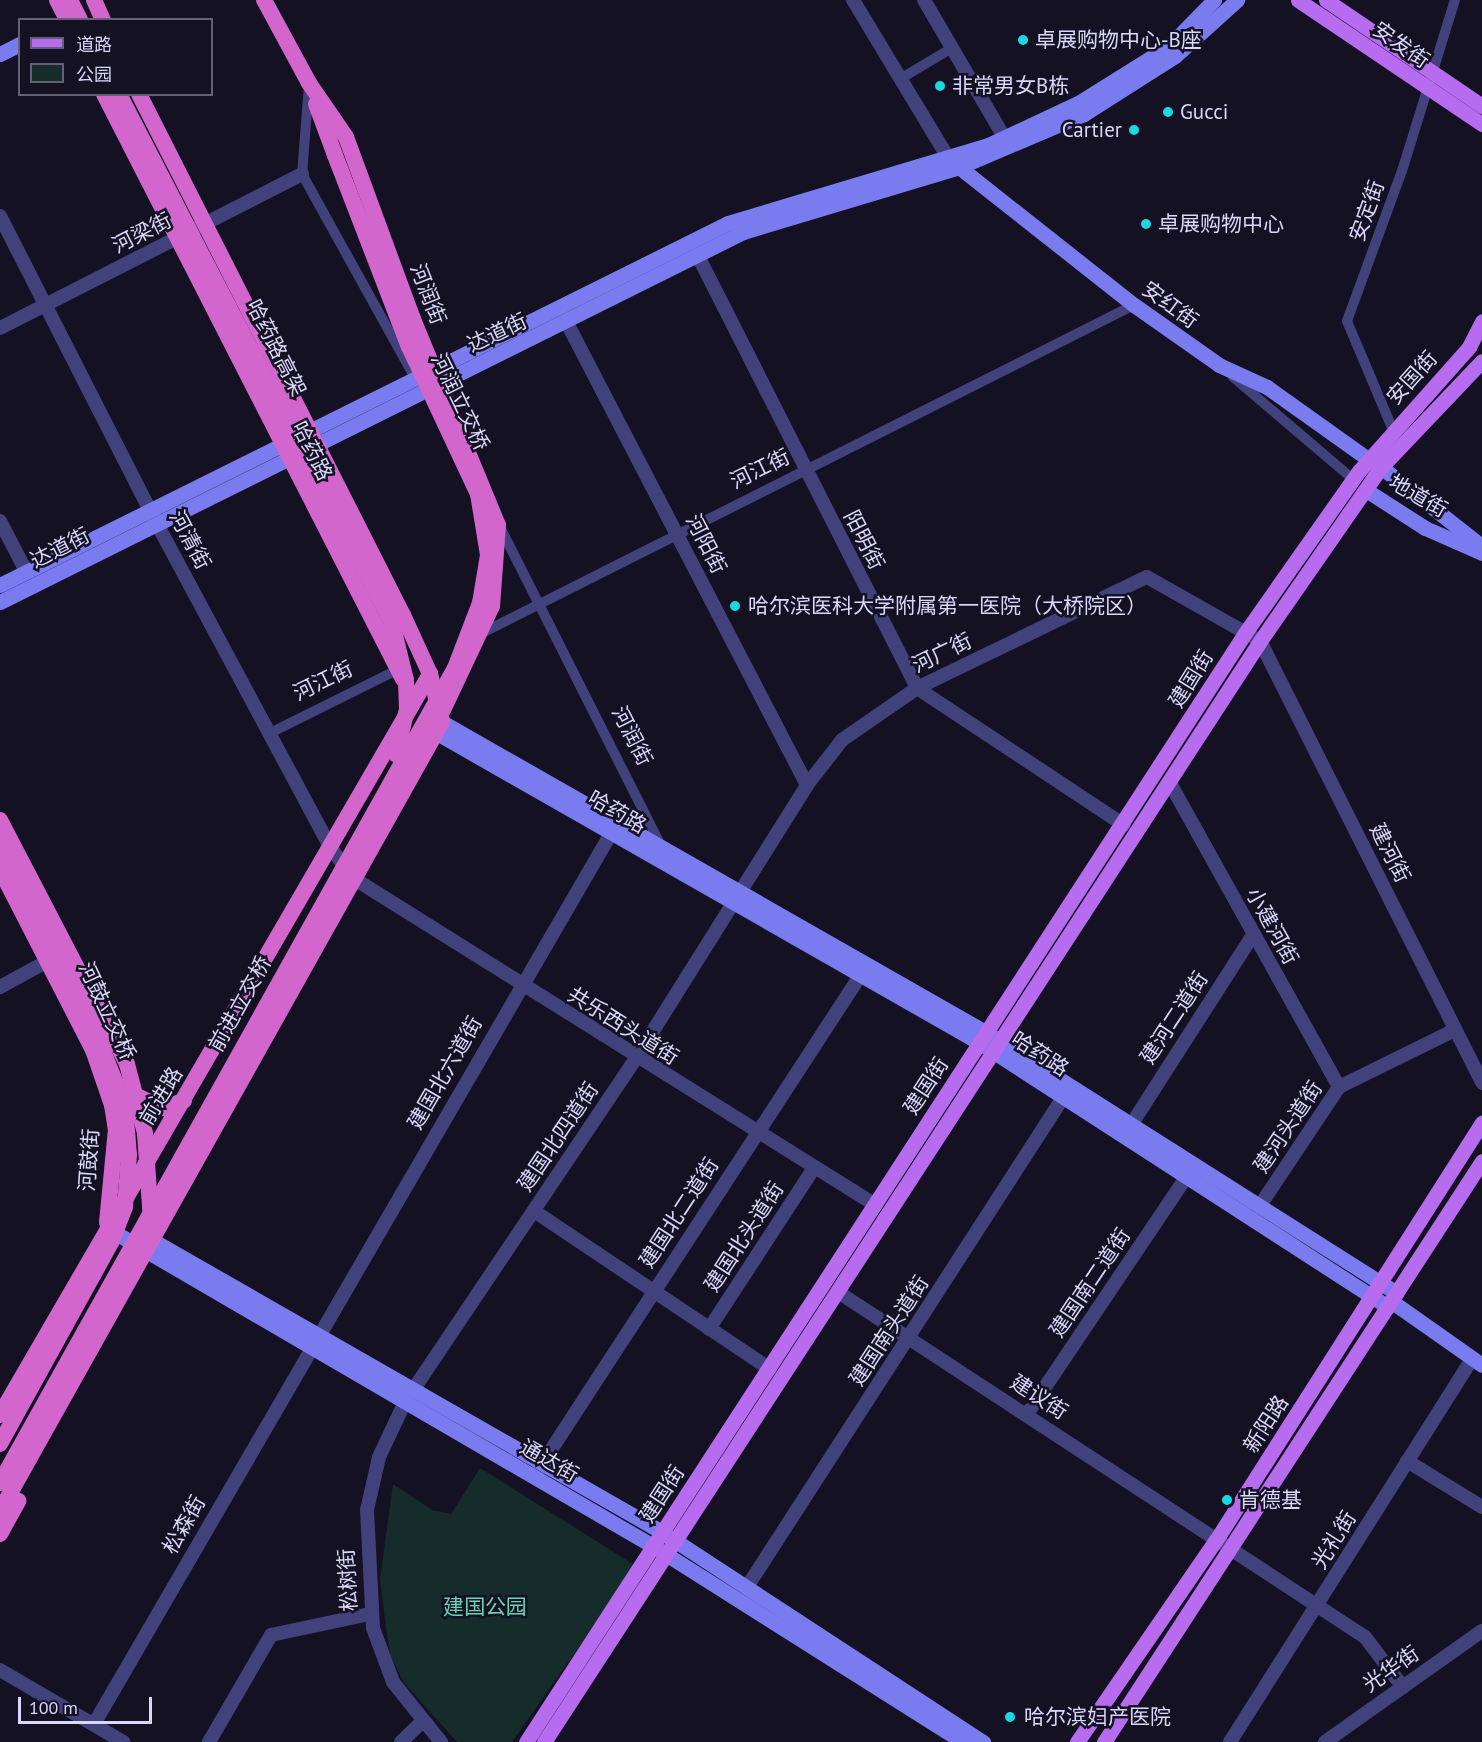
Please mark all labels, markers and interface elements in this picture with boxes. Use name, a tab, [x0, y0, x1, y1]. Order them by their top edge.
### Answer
street label: 安发街	[1368, 17, 1434, 73]
legend	[18, 18, 213, 96]
place label: 卓展购物中心-B座	[1035, 27, 1202, 53]
text: 道路	[76, 33, 112, 56]
marker: 卓展购物中心-B座	[1016, 33, 1030, 47]
text: 公园	[76, 63, 112, 86]
place label: 非常男女B栋	[952, 73, 1069, 99]
marker: 非常男女B栋	[933, 79, 947, 93]
place label: Gucci	[1180, 99, 1228, 125]
marker: Gucci	[1161, 105, 1175, 119]
place label: Cartier	[1062, 117, 1122, 143]
marker: Cartier	[1127, 123, 1141, 137]
street label: 安定街	[1344, 177, 1390, 245]
street label: 河梁街	[108, 207, 176, 259]
place label: 卓展购物中心	[1158, 211, 1284, 237]
marker: 卓展购物中心	[1139, 217, 1153, 231]
street label: 河润街	[405, 260, 451, 328]
street label: 安红街	[1137, 276, 1203, 334]
street label: 哈药路高架	[241, 296, 311, 400]
street label: 达道街	[463, 308, 531, 358]
street label: 安国街	[1382, 346, 1442, 410]
street label: 河润立交桥	[426, 349, 494, 455]
street label: 哈药路	[286, 417, 338, 485]
street label: 河江街	[726, 444, 794, 494]
street label: 地道街	[1384, 469, 1452, 523]
street label: 河清街	[164, 506, 216, 574]
street label: 阳明街	[838, 506, 890, 574]
street label: 河阳街	[680, 510, 732, 578]
street label: 达道街	[26, 522, 94, 574]
place label: 哈尔滨医科大学附属第一医院（大桥院区）	[748, 593, 1147, 619]
marker: 哈尔滨医科大学附属第一医院（大桥院区）	[726, 597, 744, 615]
street label: 河广街	[908, 628, 976, 678]
street label: 建国街	[1164, 646, 1218, 712]
street label: 河江街	[289, 656, 357, 706]
street label: 河润街	[606, 702, 658, 770]
street label: 哈药路	[583, 785, 651, 839]
street label: 建河街	[1364, 819, 1416, 887]
street label: 小建河街	[1241, 883, 1303, 969]
street label: 前进立交桥	[204, 952, 276, 1056]
street label: 河鼓立交桥	[73, 958, 141, 1064]
street label: 建河二道街	[1135, 967, 1213, 1069]
street label: 共乐西头道街	[563, 982, 683, 1070]
street label: 建国北六道街	[403, 1012, 487, 1134]
street label: 哈药路	[1007, 1026, 1073, 1082]
street label: 建国街	[898, 1053, 954, 1119]
street label: 前进路	[134, 1063, 188, 1129]
street label: 建河头道街	[1248, 1076, 1328, 1178]
street label: 建国北四道街	[512, 1078, 604, 1196]
street label: 河鼓街	[74, 1128, 104, 1192]
street label: 建国北二道街	[634, 1153, 724, 1273]
street label: 建国北头道街	[699, 1177, 789, 1297]
street label: 建国南二道街	[1044, 1224, 1136, 1342]
street label: 建国南头道街	[844, 1271, 934, 1391]
street label: 建议街	[1006, 1369, 1072, 1425]
street label: 新阳路	[1238, 1391, 1294, 1457]
street label: 通达街	[515, 1434, 583, 1488]
street label: 建国街	[634, 1461, 690, 1527]
place label: 肯德基	[1239, 1487, 1302, 1513]
street label: 松森街	[157, 1491, 211, 1559]
marker: 肯德基	[1220, 1493, 1234, 1507]
street label: 光礼街	[1307, 1507, 1361, 1573]
street label: 松树街	[334, 1548, 362, 1612]
park label: 建国公园	[443, 1594, 527, 1620]
street label: 光华街	[1358, 1641, 1424, 1697]
scale bar	[21, 1685, 154, 1723]
text: 100 m	[29, 1696, 78, 1719]
place label: 哈尔滨妇产医院	[1024, 1704, 1171, 1730]
marker: 哈尔滨妇产医院	[1001, 1708, 1019, 1726]

